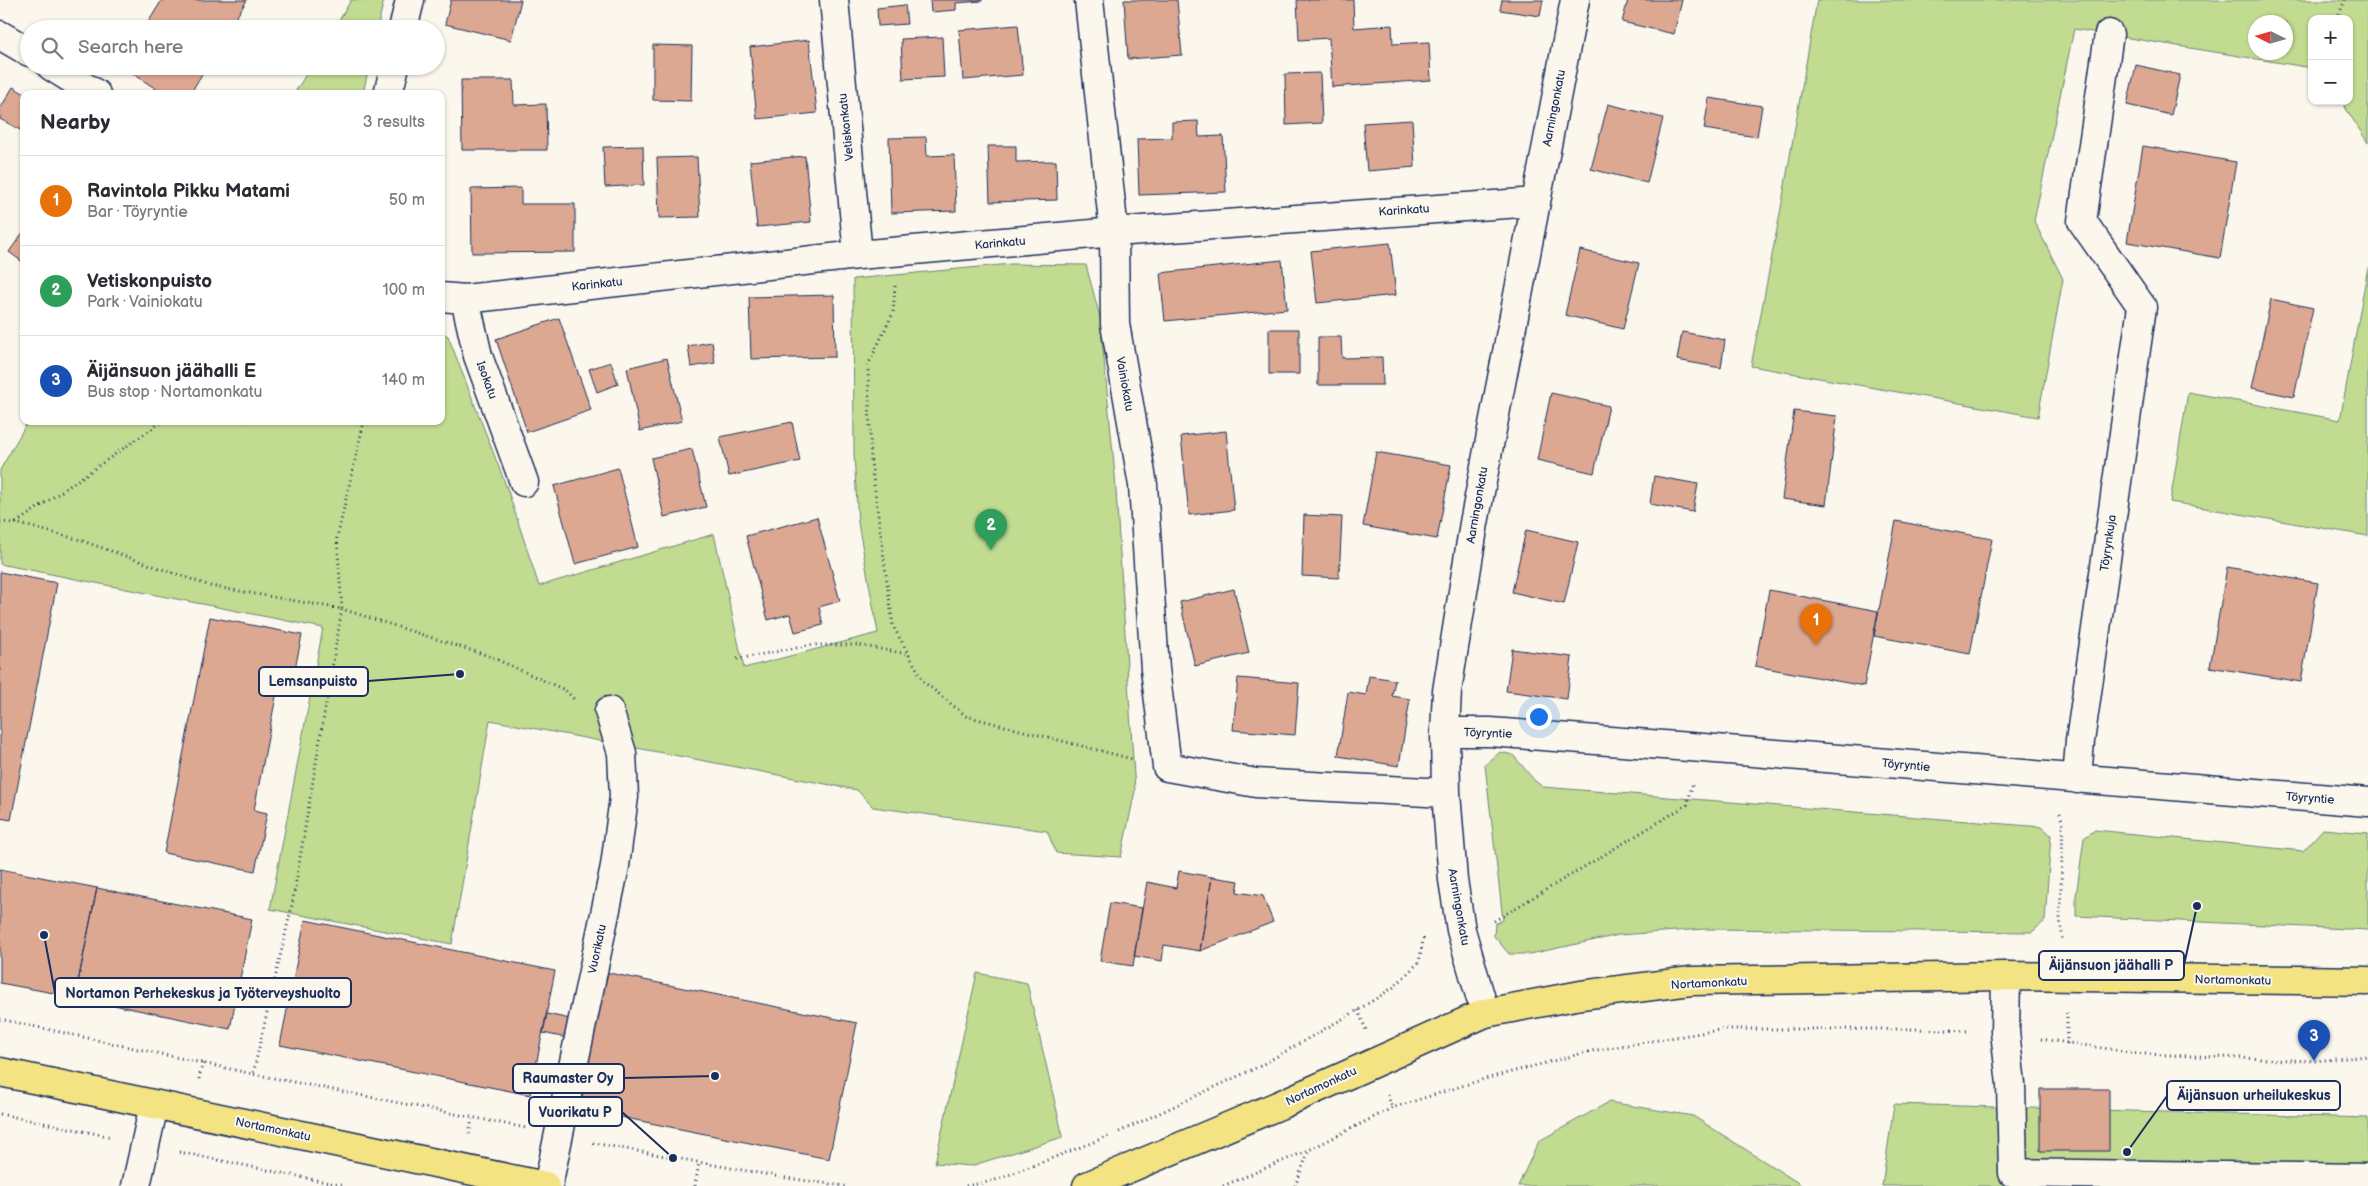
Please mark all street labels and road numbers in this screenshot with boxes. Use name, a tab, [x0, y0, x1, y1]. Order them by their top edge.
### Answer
street label: Aarningonkatu	[1540, 68, 1569, 148]
street label: Vetiskonkatu	[835, 92, 858, 162]
street label: Karinkatu	[1378, 201, 1430, 220]
street label: Karinkatu	[974, 234, 1026, 253]
street label: Karinkatu	[571, 274, 623, 295]
street label: Vainiokatu	[1112, 356, 1137, 413]
street label: Isokatu	[473, 359, 500, 401]
street label: Aarningonkatu	[1463, 465, 1492, 545]
street label: Töyrynkuja	[2097, 513, 2120, 572]
street label: Töyryntie	[1463, 725, 1513, 742]
street label: Töyryntie	[1881, 756, 1931, 775]
street label: Töyryntie	[2285, 789, 2335, 808]
street label: Aarningonkatu	[1444, 867, 1473, 947]
street label: Vuorikatu	[585, 923, 610, 975]
street label: Nortamonkatu	[2195, 972, 2271, 989]
street label: Nortamonkatu	[1670, 974, 1748, 993]
street label: Nortamonkatu	[1283, 1063, 1359, 1109]
street label: Nortamonkatu	[234, 1114, 312, 1145]

